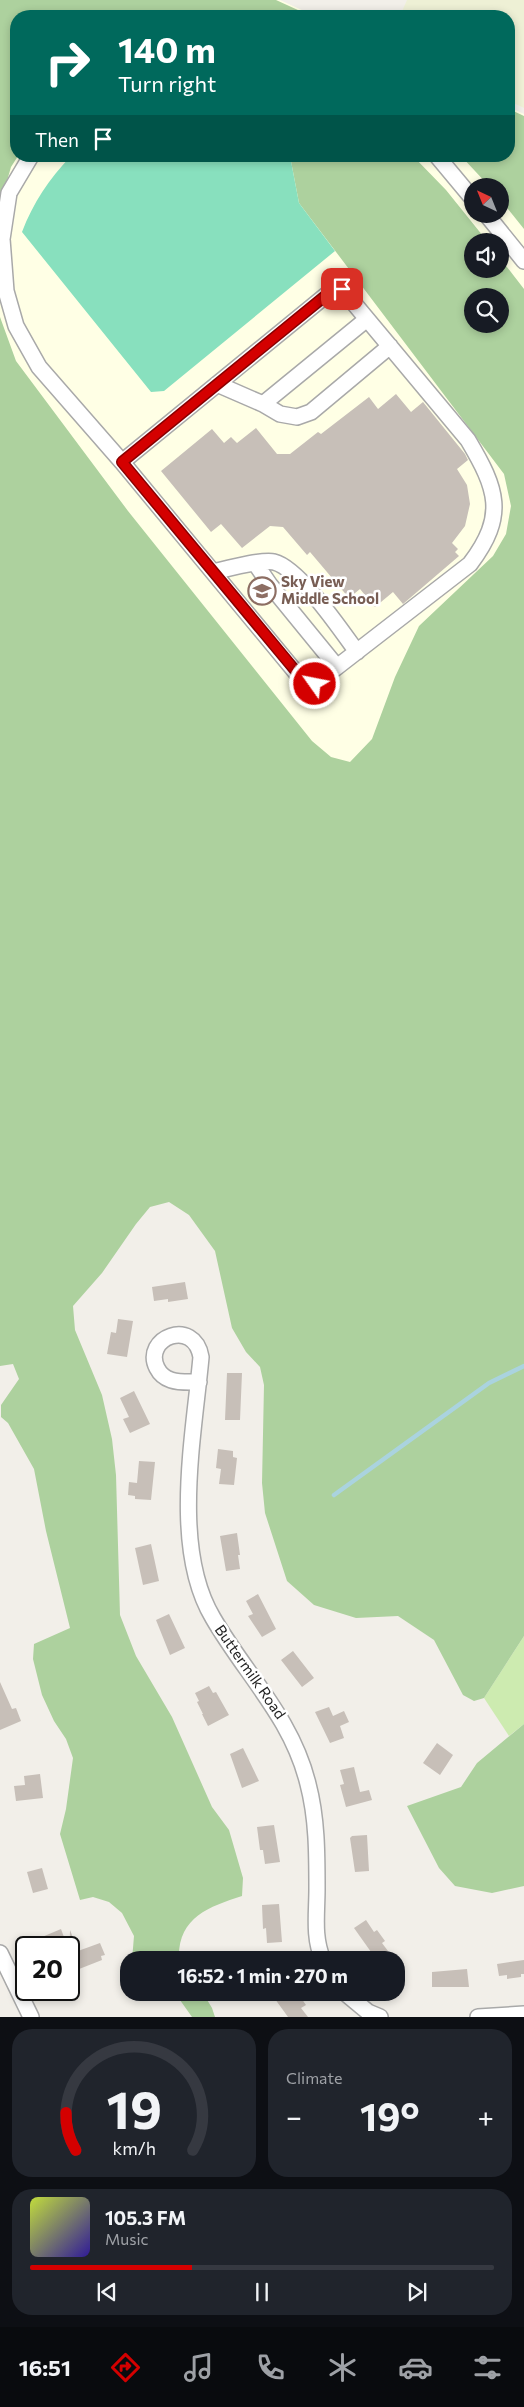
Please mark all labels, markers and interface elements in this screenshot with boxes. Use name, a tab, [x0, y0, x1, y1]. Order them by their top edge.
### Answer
text: 140 m	[118, 27, 216, 70]
icon: right	[35, 30, 100, 95]
text: Turn right	[118, 70, 216, 97]
icon: arrive	[89, 125, 117, 153]
text: Then	[35, 128, 79, 151]
north arrow	[464, 178, 509, 222]
map controls	[464, 178, 509, 333]
button: sound	[464, 233, 509, 278]
pin	[321, 268, 363, 310]
icon: arrive	[328, 275, 356, 303]
button: search	[464, 288, 509, 333]
place label: Sky View Middle School	[281, 572, 379, 607]
school or university icon: Sky View Middle School	[247, 576, 277, 606]
position arrow	[288, 657, 340, 709]
street label: Buttermilk Road	[212, 1621, 290, 1722]
speed limit sign: 20	[15, 1936, 80, 2001]
text: 16:52 · 1 min · 270 m	[177, 1964, 348, 1987]
text: Climate	[286, 2068, 342, 2087]
text: 19	[106, 2076, 162, 2140]
text: 19°	[360, 2092, 420, 2139]
text: −	[286, 2099, 302, 2133]
text: +	[478, 2099, 494, 2133]
text: km/h	[112, 2137, 156, 2159]
text: 105.3 FM	[105, 2206, 186, 2229]
text: Music	[105, 2229, 149, 2248]
icon: previous	[93, 2278, 121, 2306]
icon: pause	[248, 2278, 276, 2306]
icon: next	[403, 2278, 431, 2306]
icon: directions	[108, 2350, 143, 2385]
icon: music	[181, 2350, 216, 2385]
icon: phone	[253, 2350, 288, 2385]
icon: climate	[325, 2350, 360, 2385]
icon: car	[398, 2350, 433, 2385]
icon: filters	[470, 2350, 505, 2385]
text: 16:51	[19, 2354, 71, 2381]

